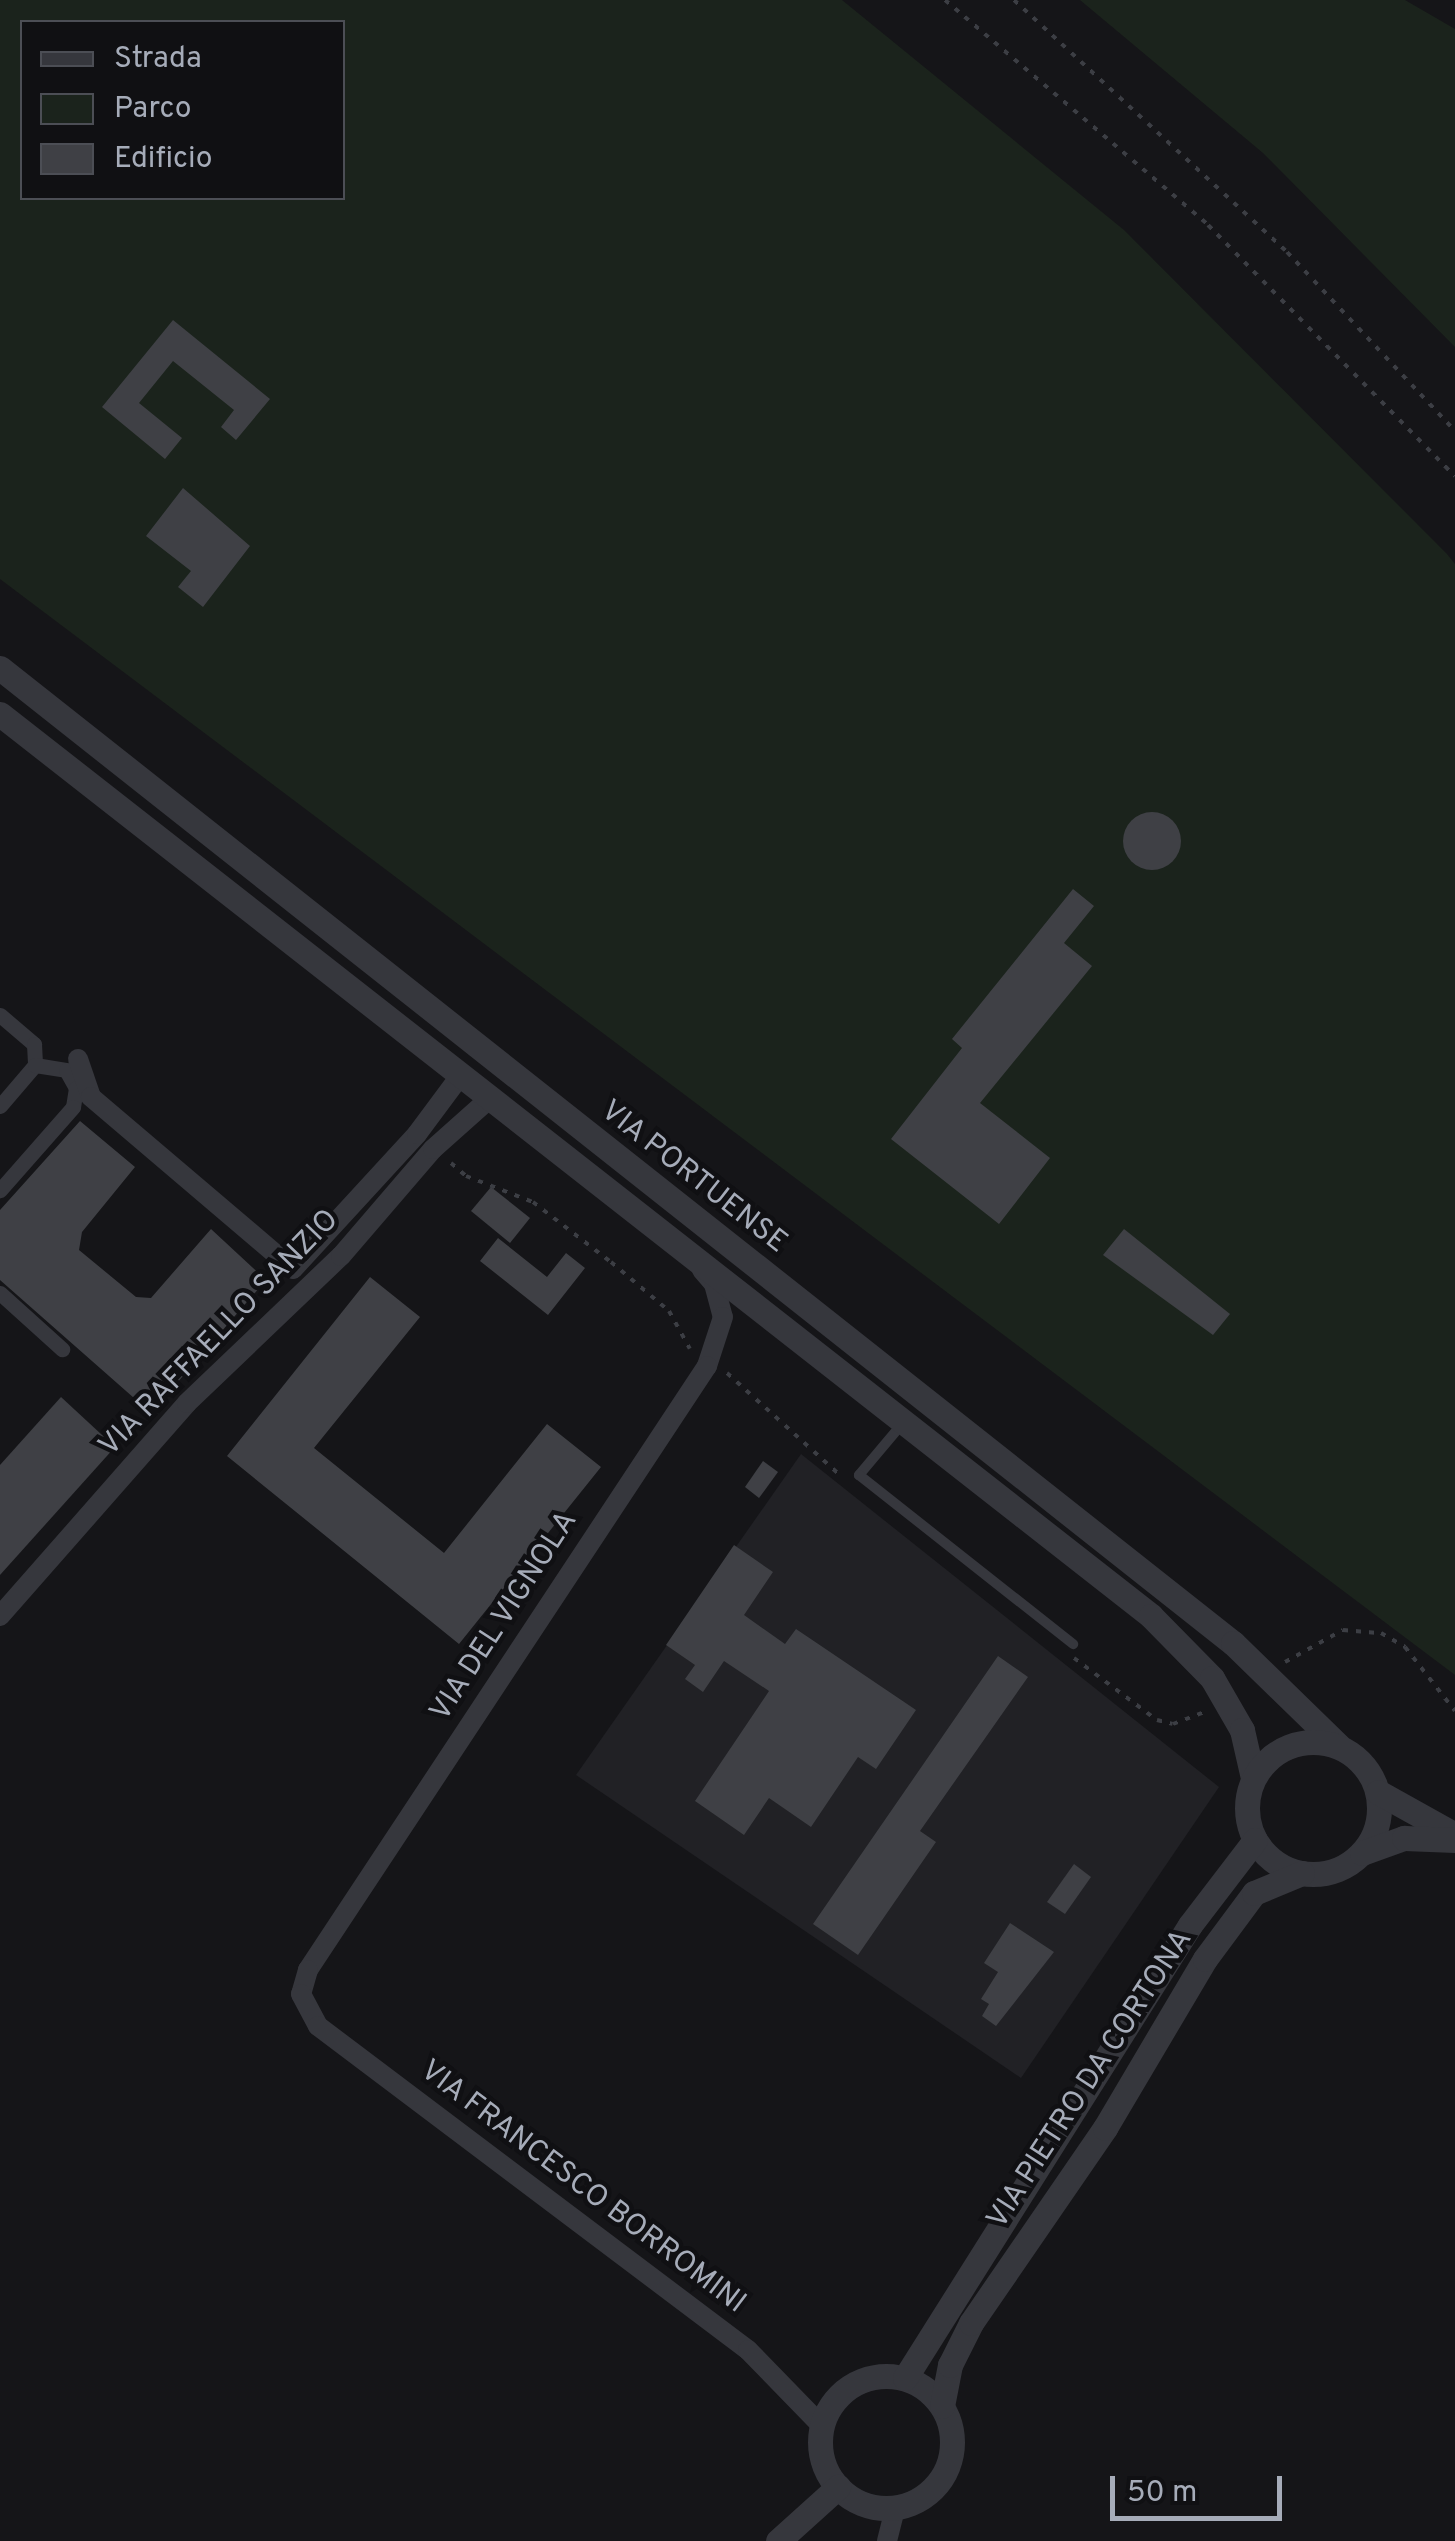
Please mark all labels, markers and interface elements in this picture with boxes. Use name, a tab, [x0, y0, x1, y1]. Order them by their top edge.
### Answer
legend	[20, 20, 345, 200]
text: Strada	[114, 41, 202, 78]
text: Parco	[114, 91, 191, 128]
text: Edificio	[114, 141, 212, 178]
street label: VIA PORTUENSE	[592, 1094, 794, 1262]
street label: VIA RAFFAELLO SANZIO	[92, 1203, 348, 1465]
street label: VIA DEL VIGNOLA	[423, 1504, 587, 1730]
street label: VIA PIETRO DA CORTONA	[980, 1923, 1202, 2237]
street label: VIA FRANCESCO BORROMINI	[412, 2053, 752, 2323]
scale bar	[1115, 2456, 1288, 2518]
text: 50 m	[1127, 2475, 1197, 2512]

